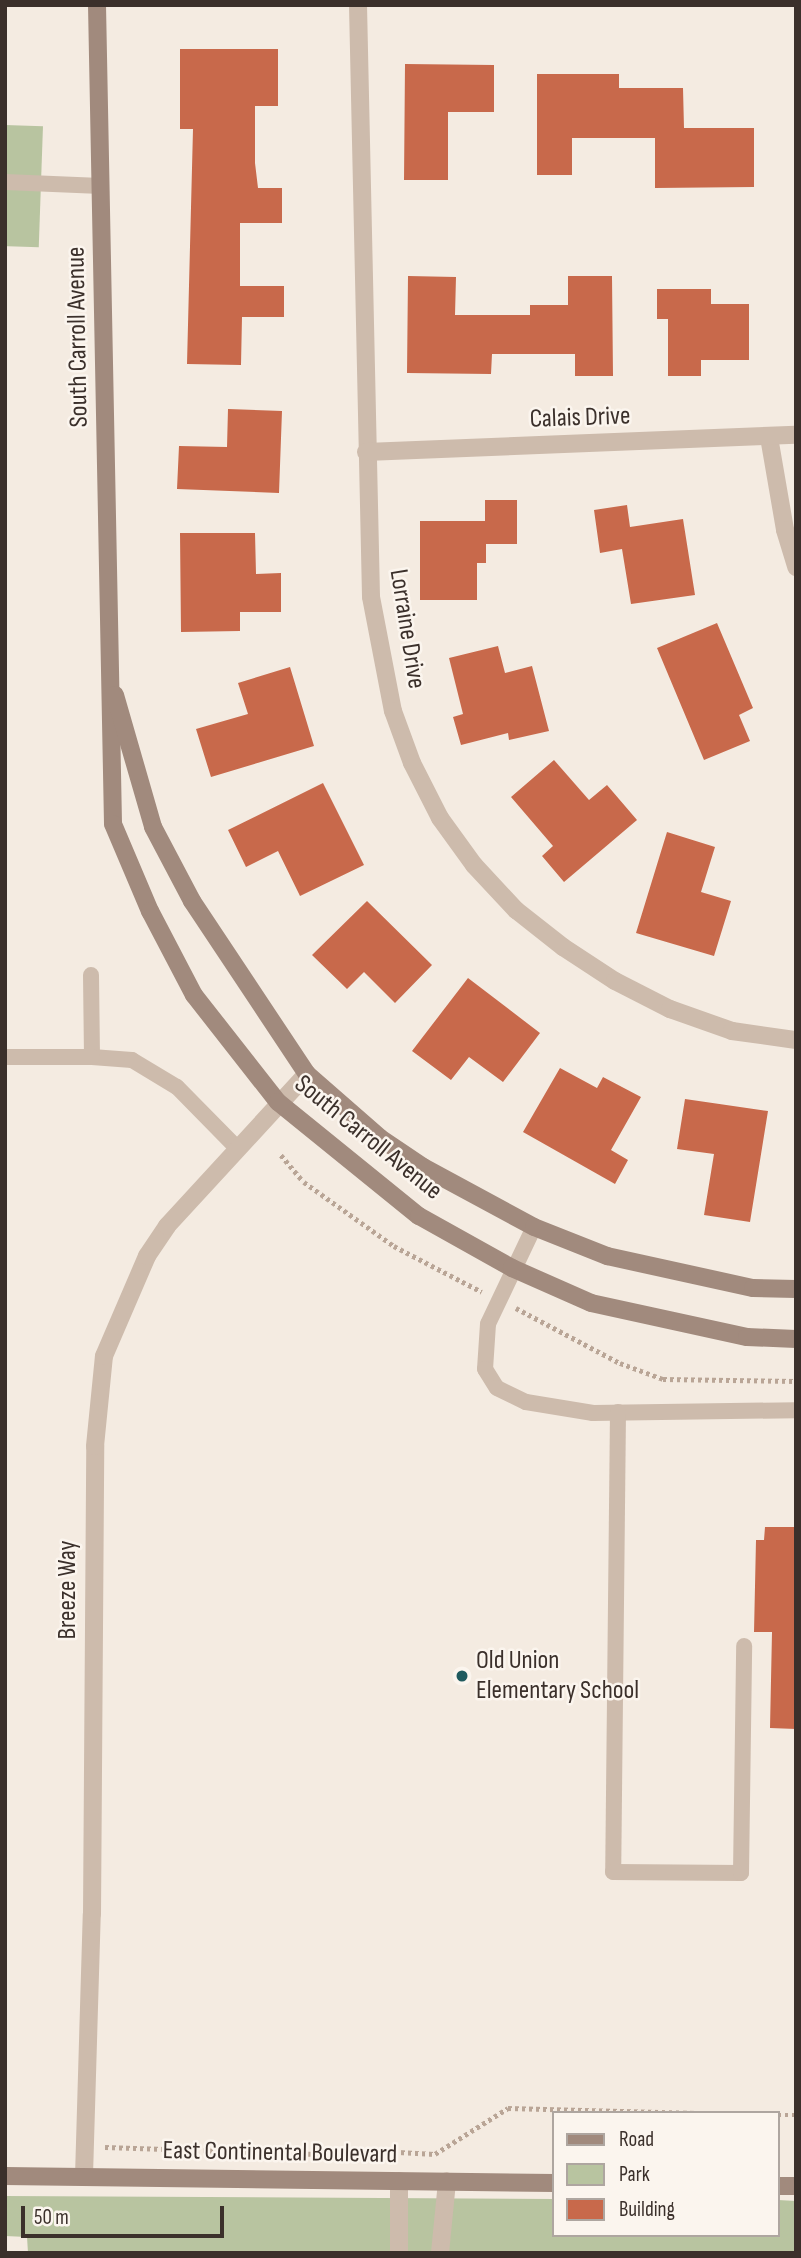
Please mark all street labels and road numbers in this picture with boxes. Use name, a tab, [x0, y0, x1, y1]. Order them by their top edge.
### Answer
street label: South Carroll Avenue	[61, 246, 95, 428]
street label: Calais Drive	[529, 401, 631, 435]
street label: Lorraine Drive	[382, 567, 432, 691]
street label: South Carroll Avenue	[288, 1069, 448, 1207]
street label: Breeze Way	[52, 1540, 84, 1640]
street label: East Continental Boulevard	[162, 2135, 398, 2171]

